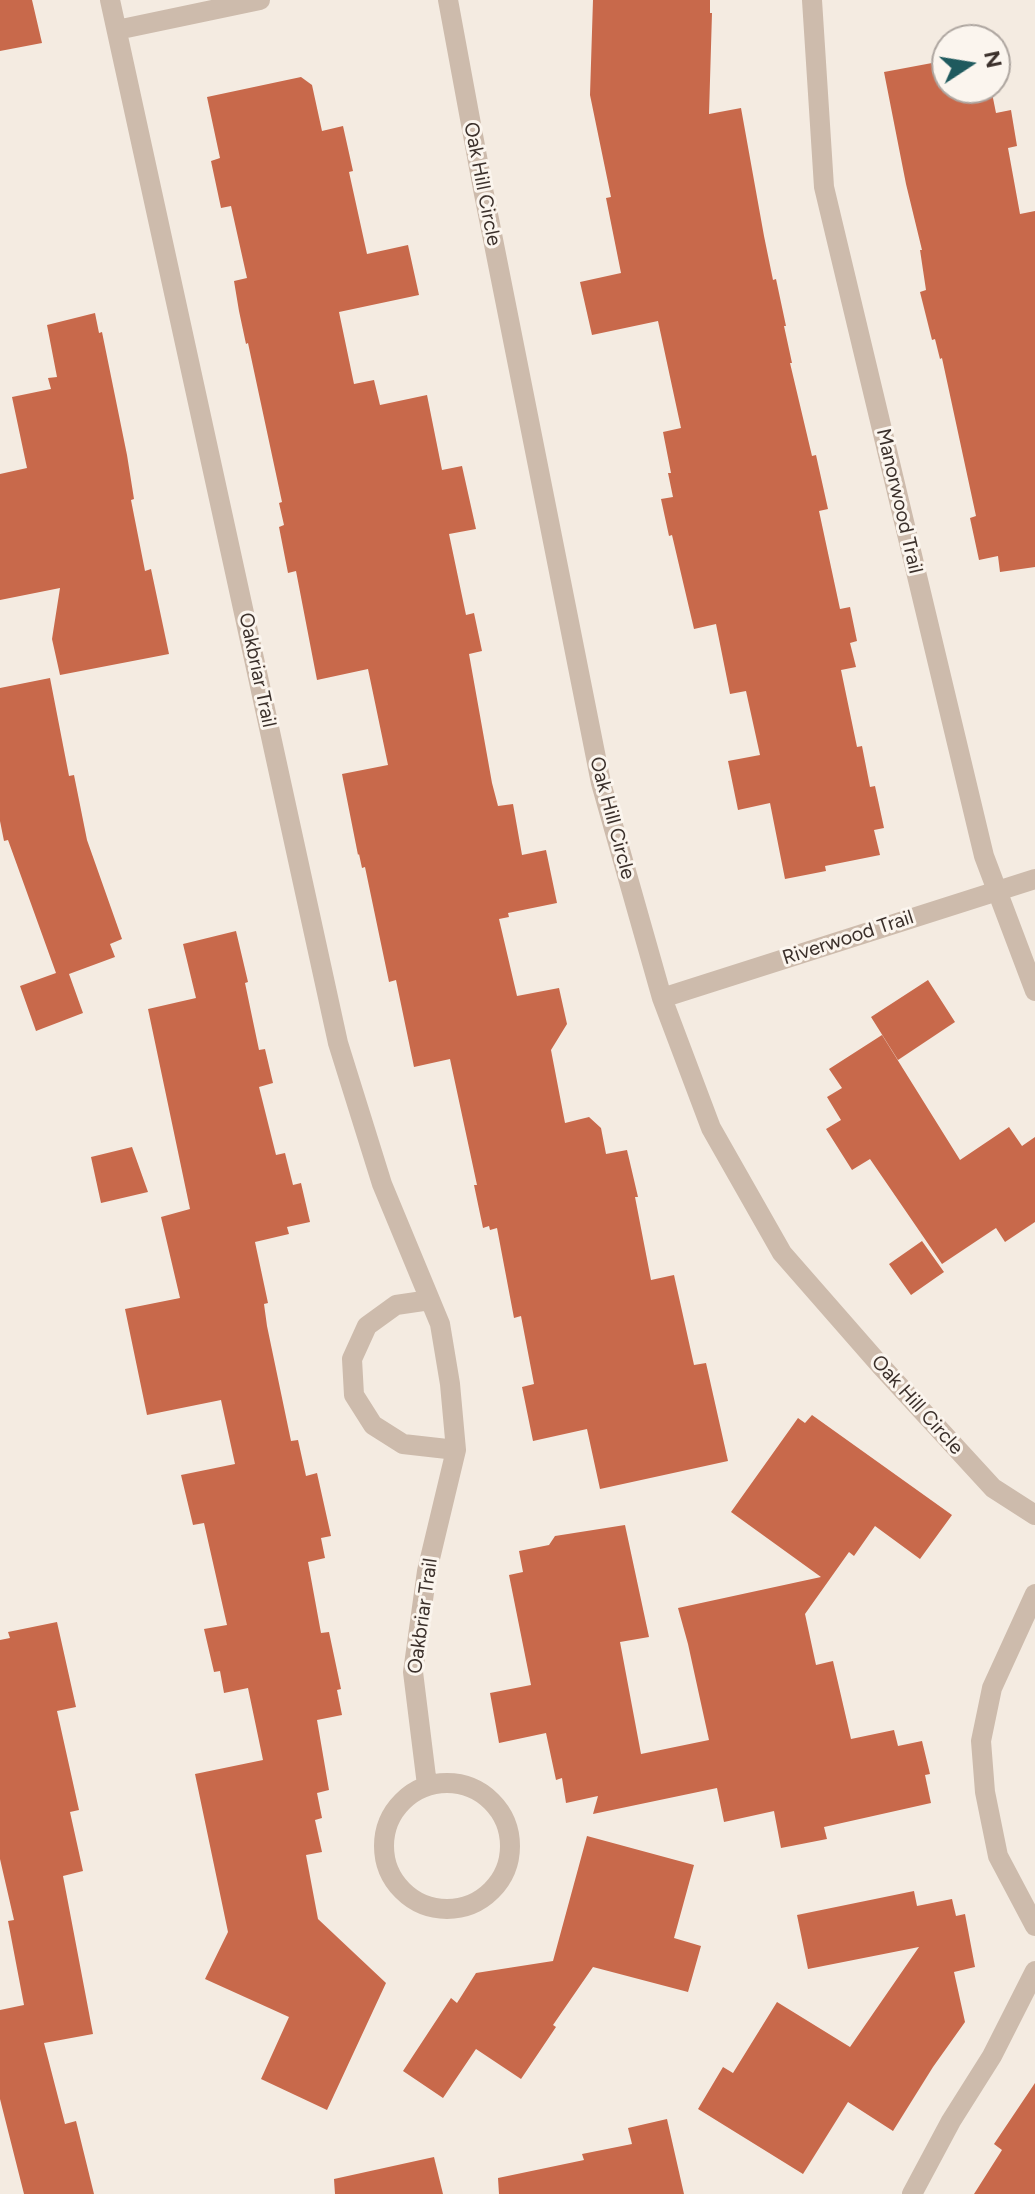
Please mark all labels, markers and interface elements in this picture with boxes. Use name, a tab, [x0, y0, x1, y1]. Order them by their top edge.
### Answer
north arrow	[931, 24, 1011, 104]
text: N	[978, 48, 1008, 70]
street label: Oak Hill Circle	[458, 120, 506, 248]
street label: Manorwood Trail	[871, 426, 927, 576]
street label: Oakbriar Trail	[233, 611, 281, 729]
street label: Oak Hill Circle	[584, 754, 640, 882]
street label: Riverwood Trail	[779, 906, 917, 970]
street label: Oak Hill Circle	[866, 1350, 968, 1460]
street label: Oakbriar Trail	[403, 1557, 443, 1675]

